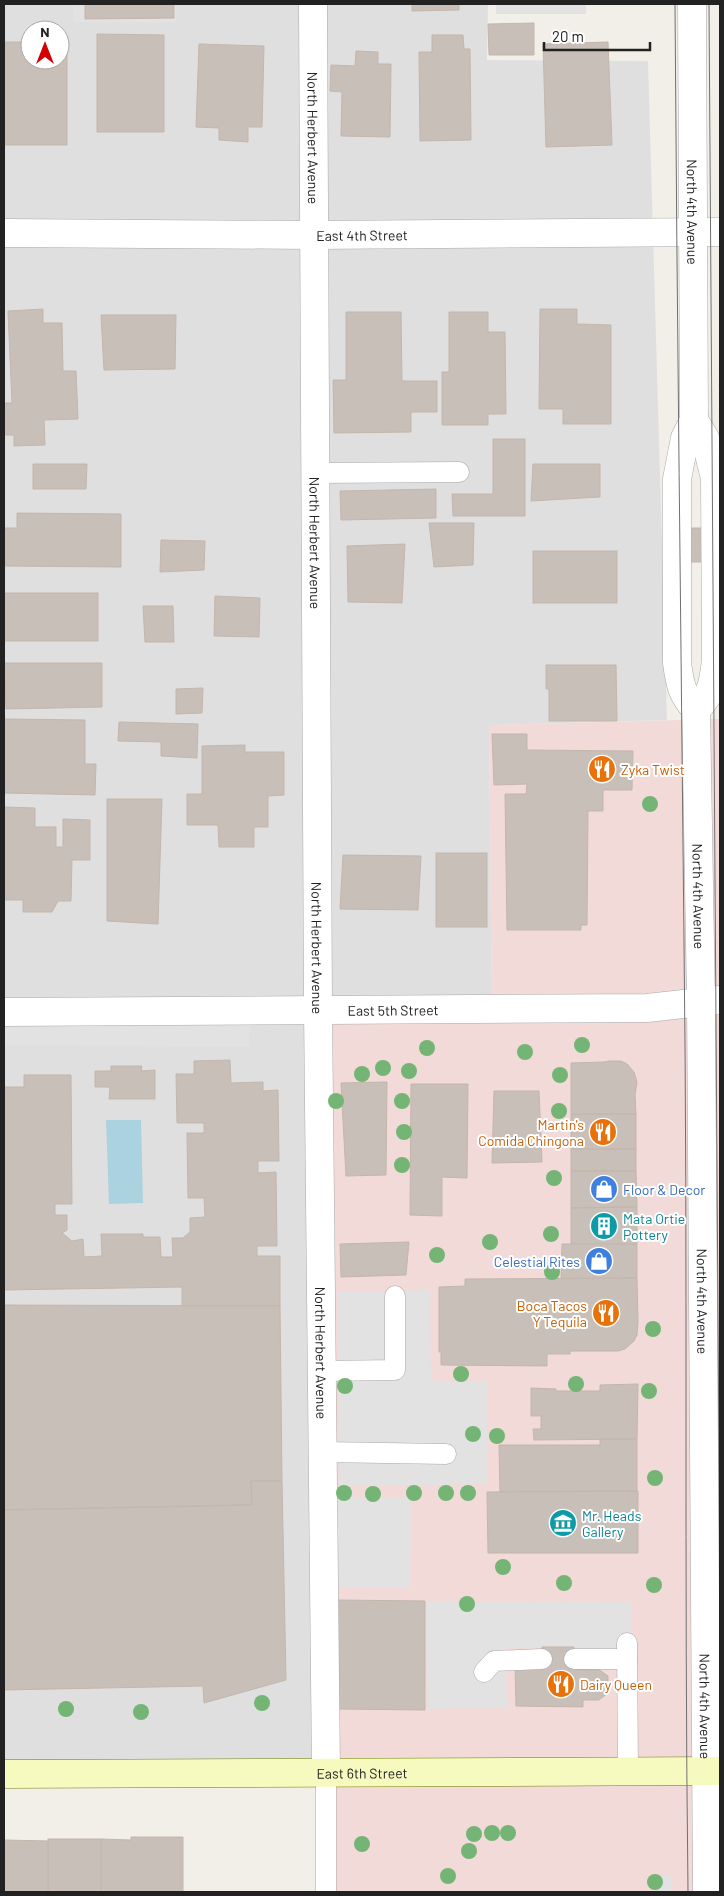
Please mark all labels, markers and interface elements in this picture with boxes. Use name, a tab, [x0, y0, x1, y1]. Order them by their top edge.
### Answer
north arrow	[20, 20, 70, 70]
scale bar	[544, 20, 650, 52]
text: N	[40, 23, 50, 40]
text: 20 m	[552, 27, 584, 45]
street label: North Herbert Avenue	[305, 72, 322, 204]
street label: North 4th Avenue	[684, 159, 702, 265]
street label: East 4th Street	[316, 226, 408, 243]
street label: North Herbert Avenue	[307, 477, 325, 609]
restaurant icon: Zyka Twist	[587, 754, 617, 784]
place label: Zyka Twist	[621, 761, 685, 778]
street label: North 4th Avenue	[690, 843, 709, 949]
street label: North Herbert Avenue	[309, 882, 327, 1014]
street label: East 5th Street	[347, 1001, 439, 1018]
place label: Martin's Comida Chingona	[478, 1116, 584, 1149]
restaurant icon: Martin's Comida Chingona	[588, 1117, 618, 1147]
shop icon: Floor & Decor	[589, 1174, 619, 1204]
place label: Floor & Decor	[623, 1181, 705, 1198]
place label: Mata Ortie Pottery	[623, 1210, 685, 1243]
building icon: Mata Ortie Pottery	[589, 1211, 619, 1241]
shop icon: Celestial Rites	[584, 1246, 614, 1276]
street label: North 4th Avenue	[694, 1248, 712, 1354]
place label: Celestial Rites	[494, 1253, 580, 1270]
street label: North Herbert Avenue	[312, 1287, 331, 1419]
place label: Boca Tacos Y Tequila	[517, 1297, 587, 1330]
restaurant icon: Boca Tacos Y Tequila	[591, 1298, 621, 1328]
place label: Mr. Heads Gallery	[582, 1507, 642, 1540]
museum icon: Mr. Heads Gallery	[548, 1508, 578, 1538]
street label: North 4th Avenue	[697, 1653, 715, 1759]
restaurant icon: Dairy Queen	[546, 1669, 576, 1699]
place label: Dairy Queen	[580, 1676, 652, 1693]
street label: East 6th Street	[316, 1764, 408, 1781]

